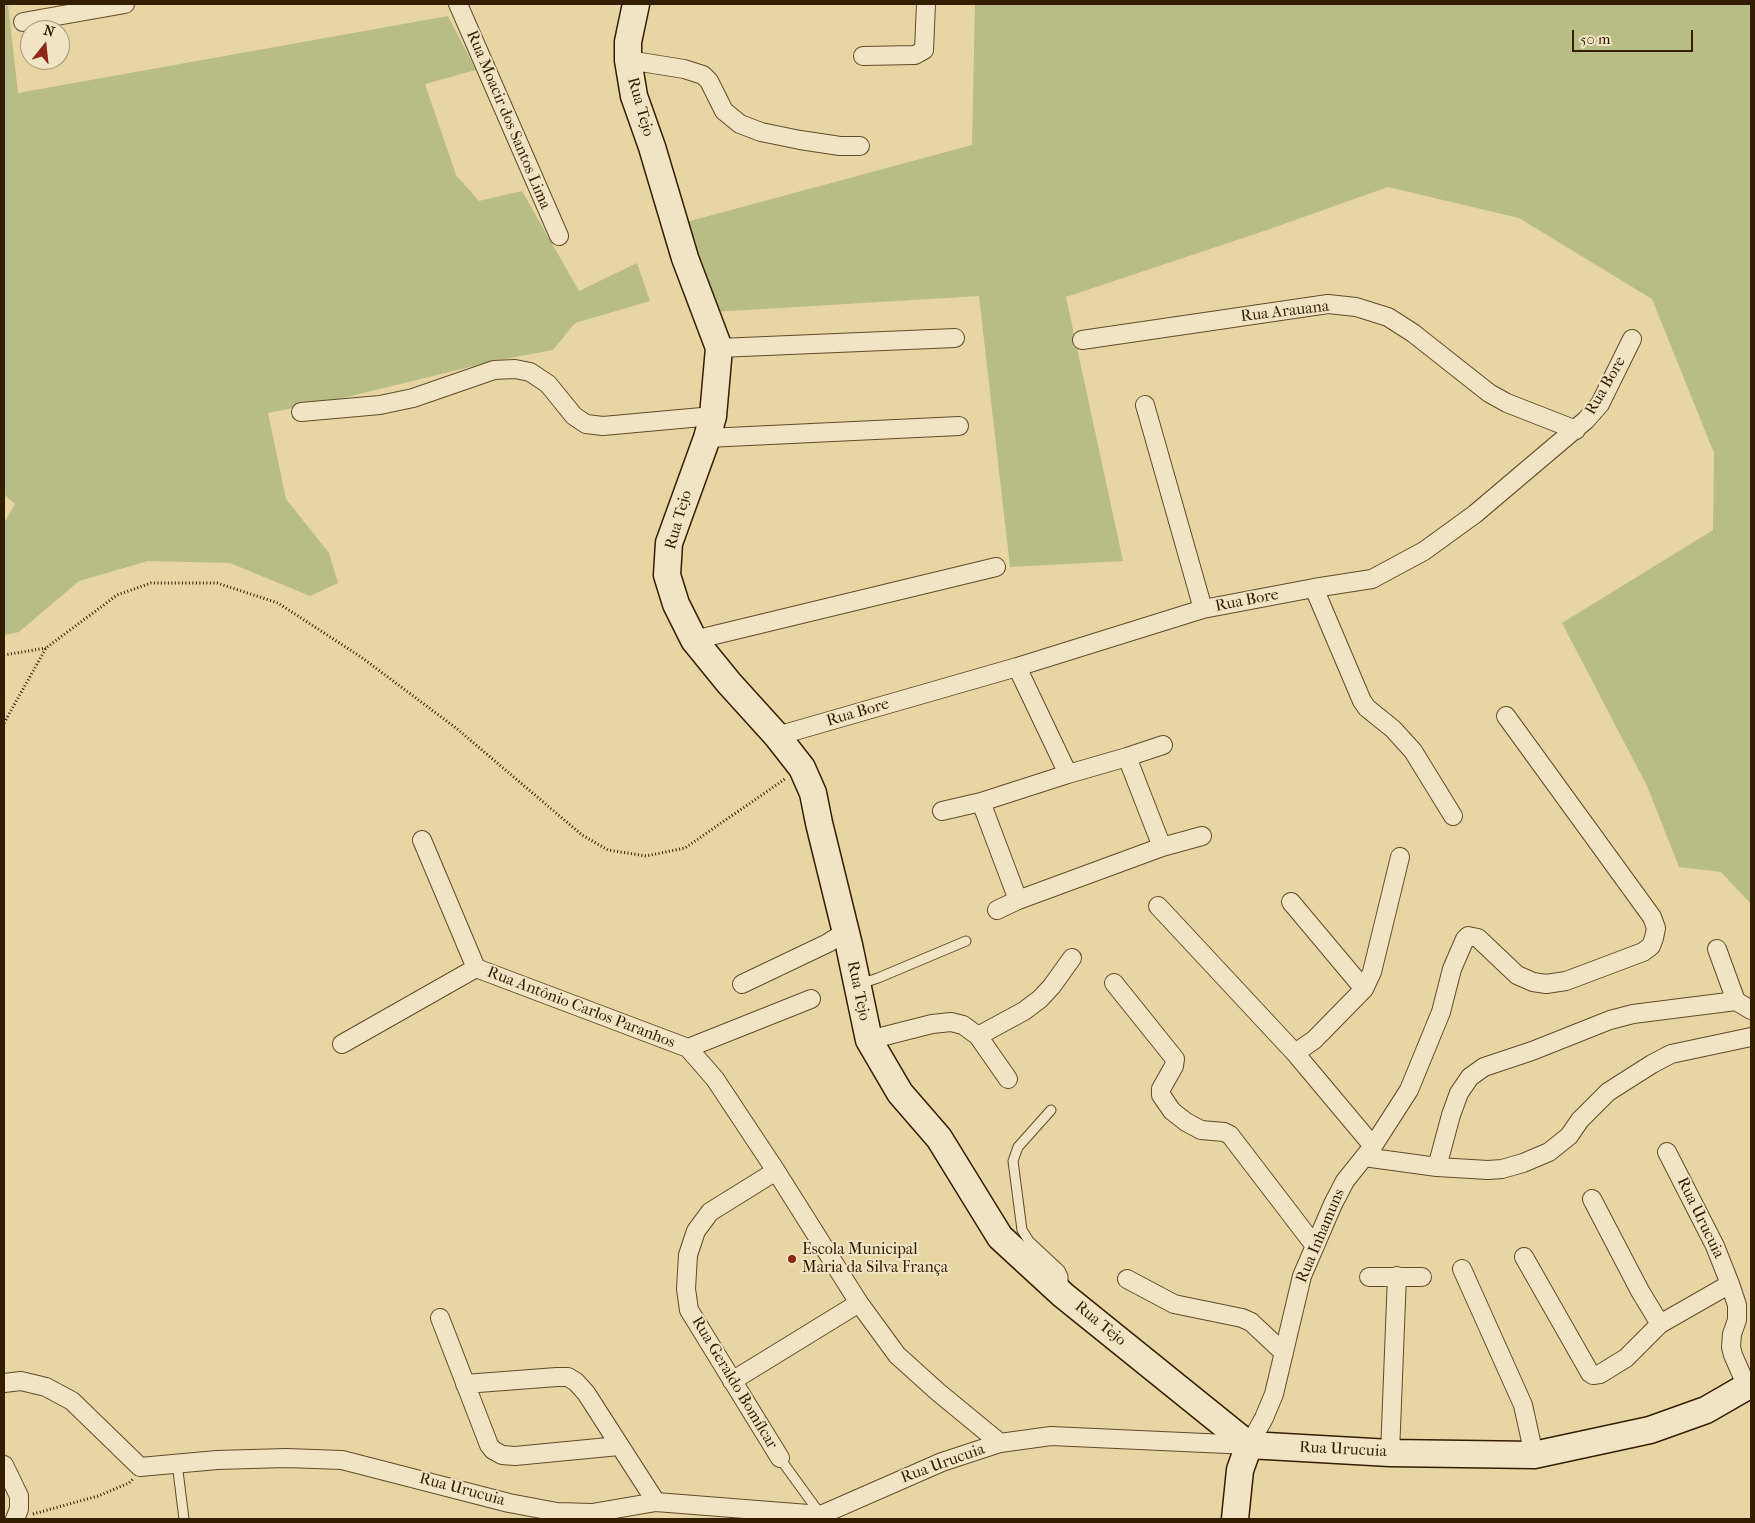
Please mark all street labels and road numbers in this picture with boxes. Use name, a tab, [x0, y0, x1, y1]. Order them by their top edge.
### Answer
street label: Rua Moacir dos Santos Lima	[462, 28, 554, 212]
street label: Rua Tejo	[622, 75, 658, 139]
street label: Rua Arauana	[1240, 297, 1330, 327]
street label: Rua Bore	[1582, 353, 1630, 419]
street label: Rua Tejo	[661, 488, 697, 552]
street label: Rua Bore	[1214, 585, 1280, 617]
street label: Rua Bore	[824, 695, 892, 731]
street label: Rua Tejo	[842, 959, 874, 1023]
street label: Rua Antônio Carlos Paranhos	[484, 963, 678, 1053]
street label: Rua Urucuia	[1672, 1174, 1728, 1262]
street label: Rua Inhamuns	[1293, 1186, 1349, 1286]
street label: Rua Tejo	[1070, 1297, 1130, 1351]
street label: Rua Geraldo Bomílcar	[687, 1313, 781, 1453]
street label: Rua Urucuia	[1299, 1438, 1387, 1462]
street label: Rua Urucuia	[898, 1440, 988, 1488]
street label: Rua Urucuia	[417, 1469, 507, 1511]

